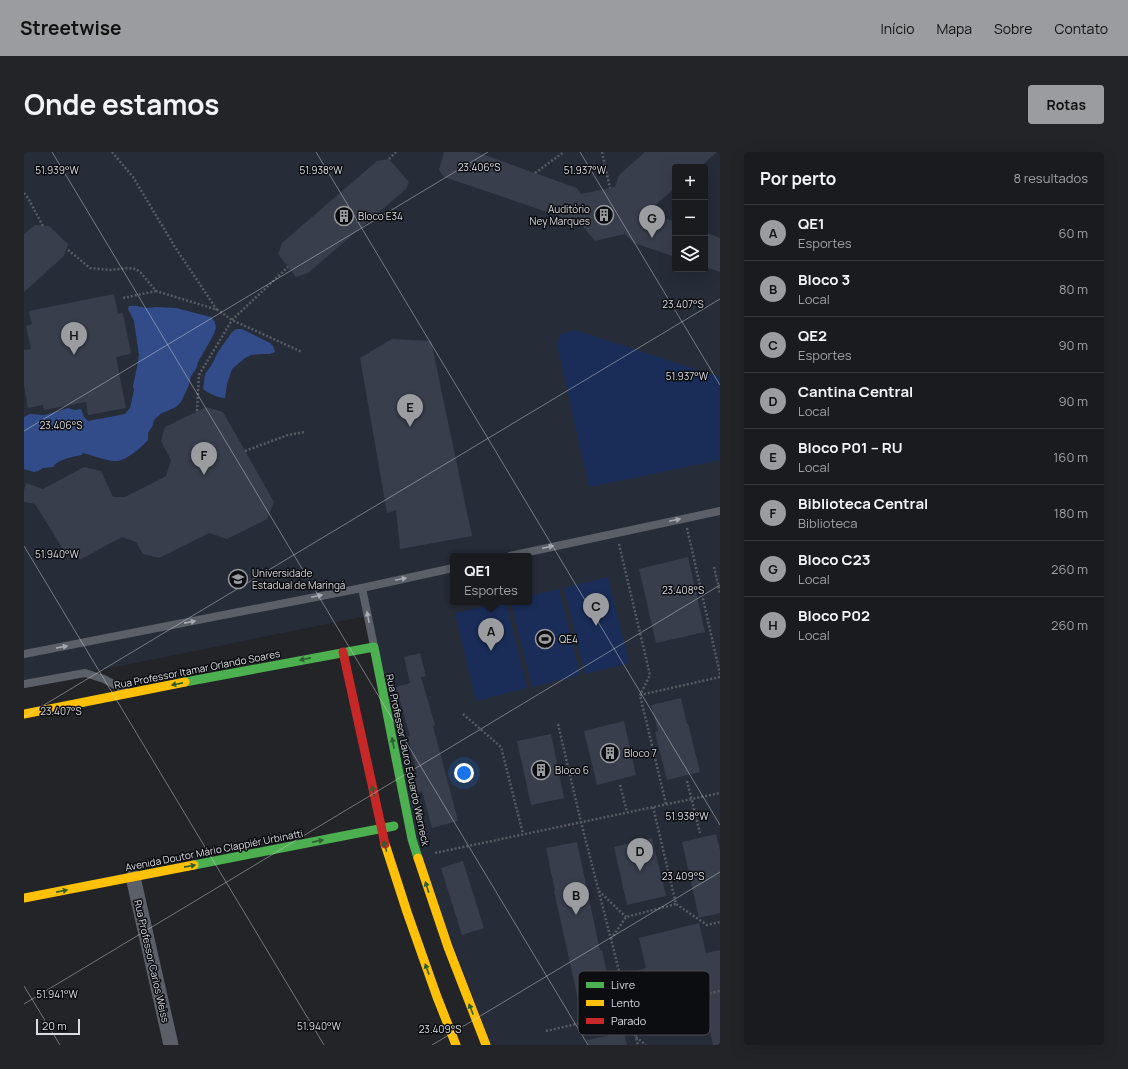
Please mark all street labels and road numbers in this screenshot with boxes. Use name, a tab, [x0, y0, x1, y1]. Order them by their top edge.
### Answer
street label: Rua Professor Itamar Orlando Soares	[113, 646, 281, 692]
street label: Rua Professor Lauro Eduardo Werneck	[383, 673, 433, 848]
street label: Avenida Doutor Mário Clappiér Urbinatti	[124, 826, 304, 874]
street label: Rua Professor Carlos Weiss	[131, 898, 173, 1024]

